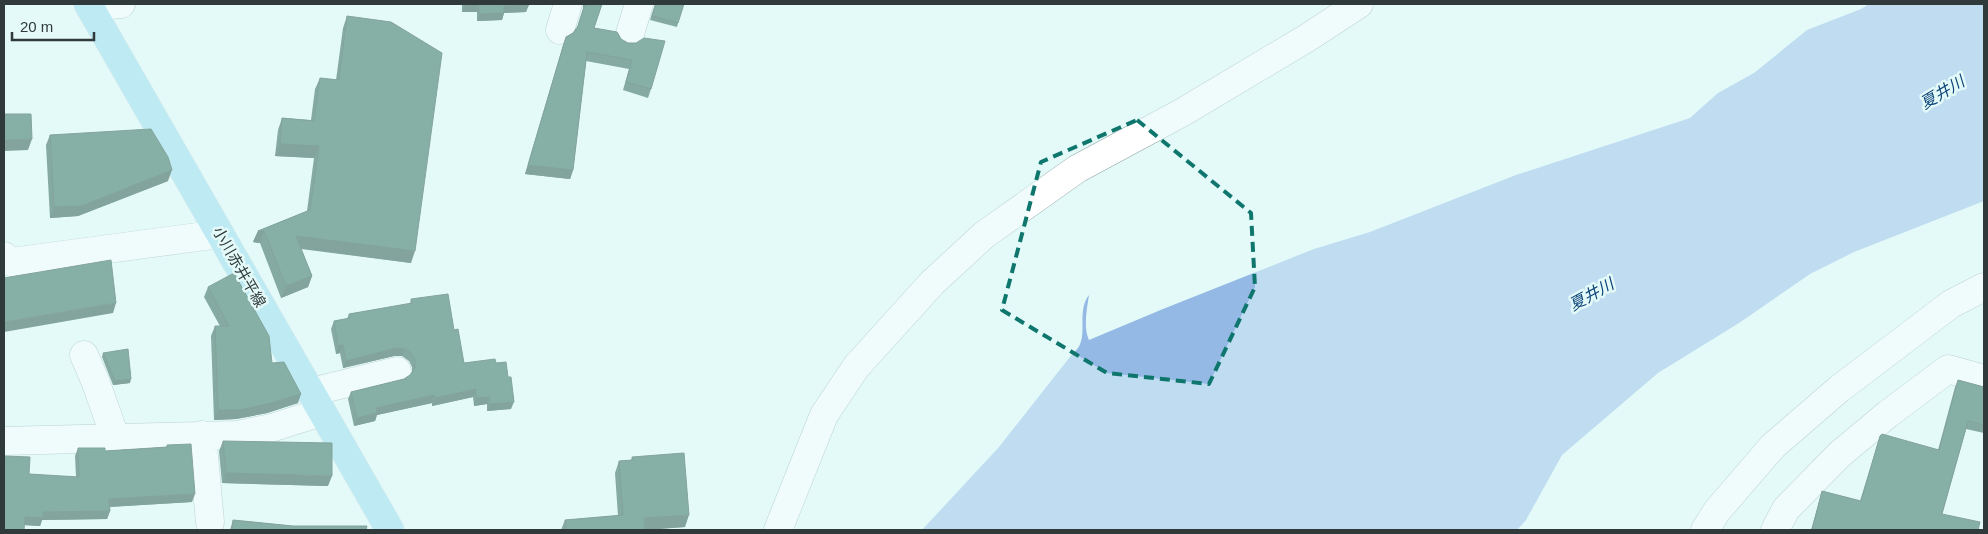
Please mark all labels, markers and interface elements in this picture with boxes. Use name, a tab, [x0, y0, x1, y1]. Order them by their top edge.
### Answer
scale bar	[12, 10, 95, 42]
text: 20 m	[20, 18, 53, 35]
water label: 夏井川	[1917, 72, 1969, 112]
street label: 小川赤井平線	[210, 224, 269, 310]
water label: 夏井川	[1566, 274, 1618, 314]

